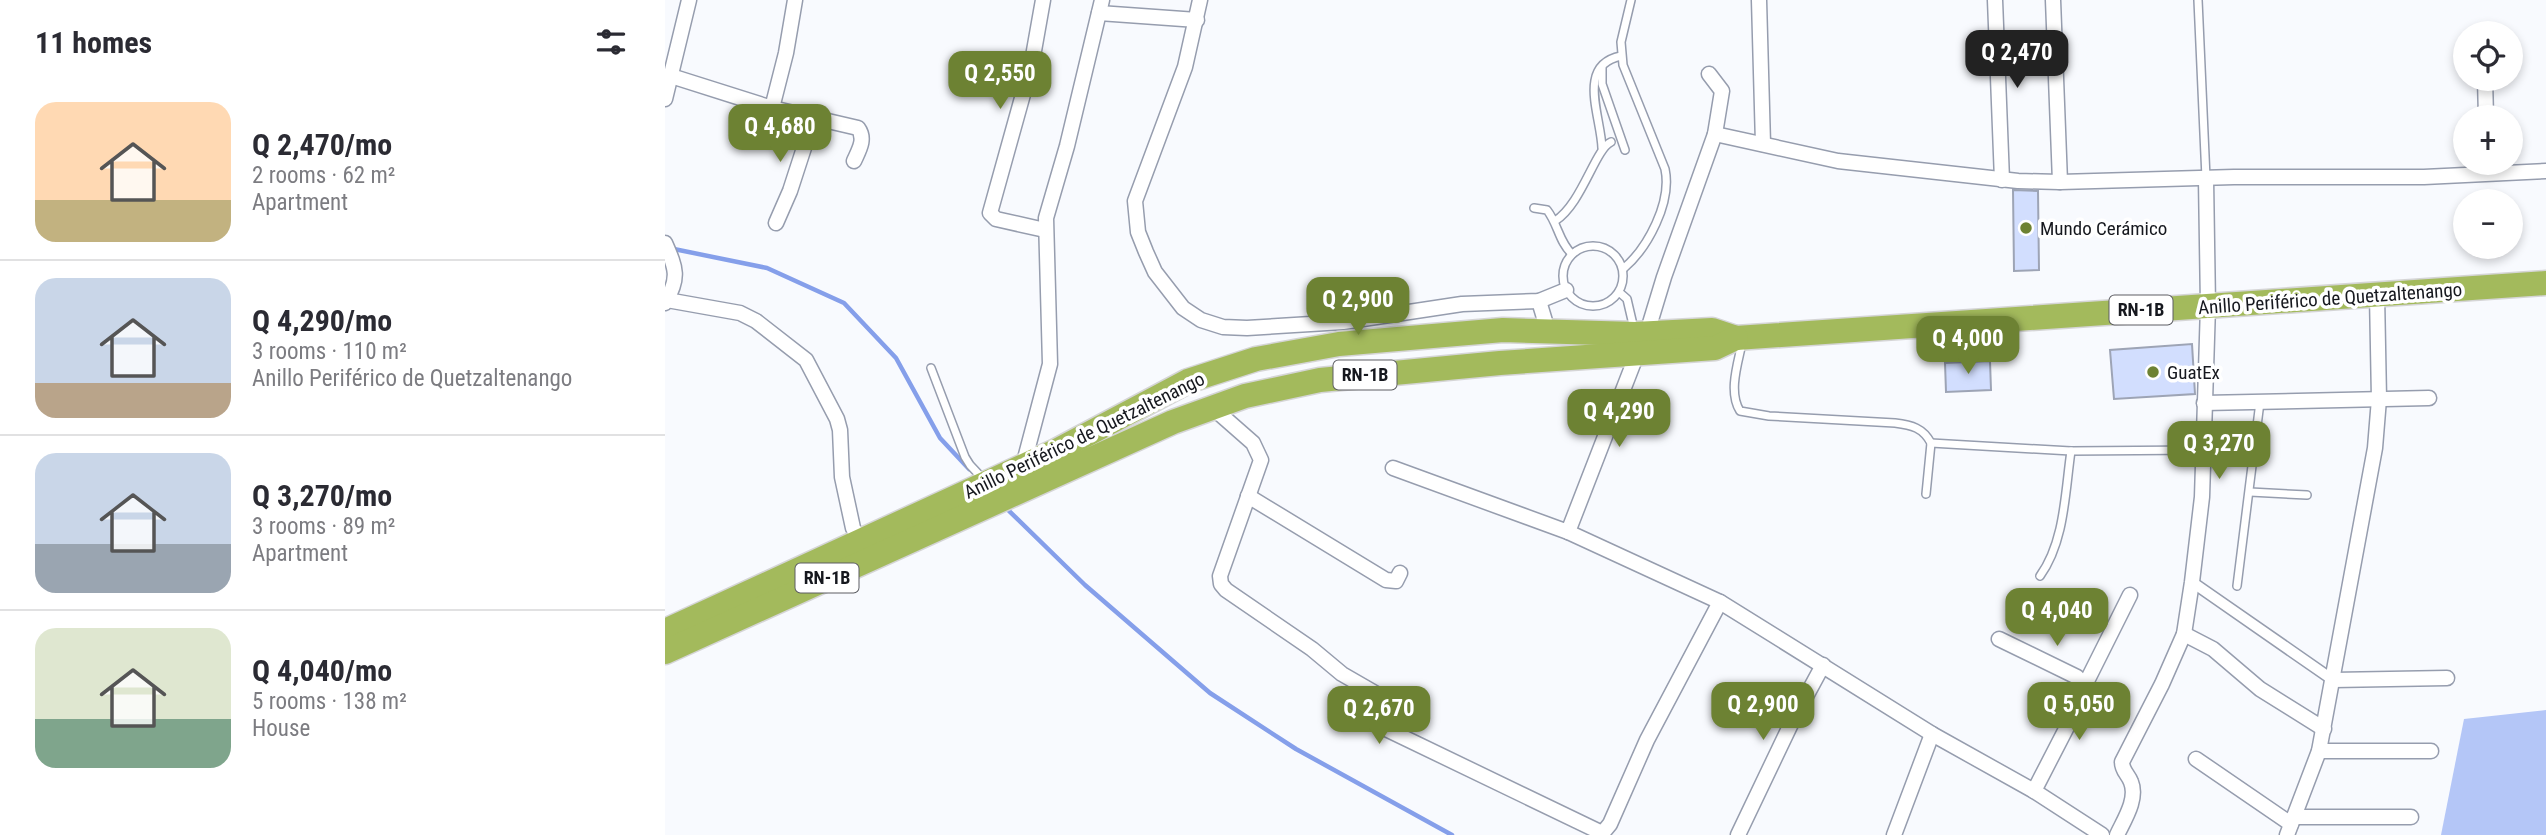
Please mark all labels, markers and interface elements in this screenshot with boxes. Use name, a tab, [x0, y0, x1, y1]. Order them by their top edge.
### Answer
map controls	[2453, 21, 2523, 259]
button: locate	[2453, 21, 2523, 91]
icon: filters	[592, 23, 630, 61]
text: 11 homes	[35, 25, 152, 60]
pin: Q 2,470	[1952, 31, 2082, 90]
text: Q 2,470	[1981, 39, 2053, 66]
pin: Q 2,550	[935, 52, 1065, 111]
text: Q 2,550	[964, 60, 1036, 87]
pin: Q 4,680	[715, 104, 845, 164]
button: +	[2453, 105, 2523, 175]
text: Q 4,680	[744, 113, 816, 140]
text: Q 2,470/mo	[252, 127, 392, 162]
icon: home	[91, 130, 175, 214]
text: 2 rooms · 62 m²	[252, 162, 395, 189]
text: Apartment	[252, 189, 348, 216]
button: −	[2453, 189, 2523, 259]
place label: Mundo Cerámico	[2040, 217, 2167, 240]
marker: Mundo Cerámico	[2018, 220, 2034, 236]
pin: Q 2,900	[1293, 278, 1423, 337]
street label: Anillo Periférico de Quetzaltenango	[2197, 278, 2463, 319]
text: Q 2,900	[1322, 286, 1394, 313]
road number: RN-1B	[2109, 296, 2173, 324]
text: Q 4,290/mo	[252, 303, 392, 338]
icon: home	[91, 306, 175, 390]
pin: Q 4,000	[1903, 316, 2033, 376]
text: Q 4,000	[1932, 325, 2004, 352]
text: 3 rooms · 110 m²	[252, 338, 407, 365]
road number: RN-1B	[1333, 360, 1397, 390]
place label: GuatEx	[2167, 361, 2220, 384]
marker: GuatEx	[2145, 364, 2161, 380]
text: Anillo Periférico de Quetzaltenango	[252, 365, 572, 392]
street label: Anillo Periférico de Quetzaltenango	[960, 367, 1208, 504]
pin: Q 4,290	[1554, 390, 1684, 449]
text: Q 4,290	[1583, 398, 1655, 425]
pin: Q 3,270	[2154, 421, 2284, 481]
text: Q 3,270	[2183, 430, 2255, 457]
text: Q 3,270/mo	[252, 478, 392, 513]
icon: home	[91, 481, 175, 565]
text: 3 rooms · 89 m²	[252, 513, 395, 540]
text: Apartment	[252, 540, 348, 567]
road number: RN-1B	[795, 564, 859, 592]
pin: Q 4,040	[1992, 588, 2122, 648]
text: Q 4,040	[2021, 597, 2093, 624]
text: Q 4,040/mo	[252, 653, 392, 688]
icon: home	[91, 656, 175, 740]
pin: Q 2,900	[1698, 682, 1828, 742]
pin: Q 5,050	[2014, 682, 2144, 742]
pin: Q 2,670	[1314, 686, 1444, 746]
text: 5 rooms · 138 m²	[252, 688, 407, 715]
text: Q 2,900	[1727, 691, 1799, 718]
text: Q 5,050	[2043, 691, 2115, 718]
text: Q 2,670	[1343, 695, 1415, 722]
text: House	[252, 715, 310, 742]

